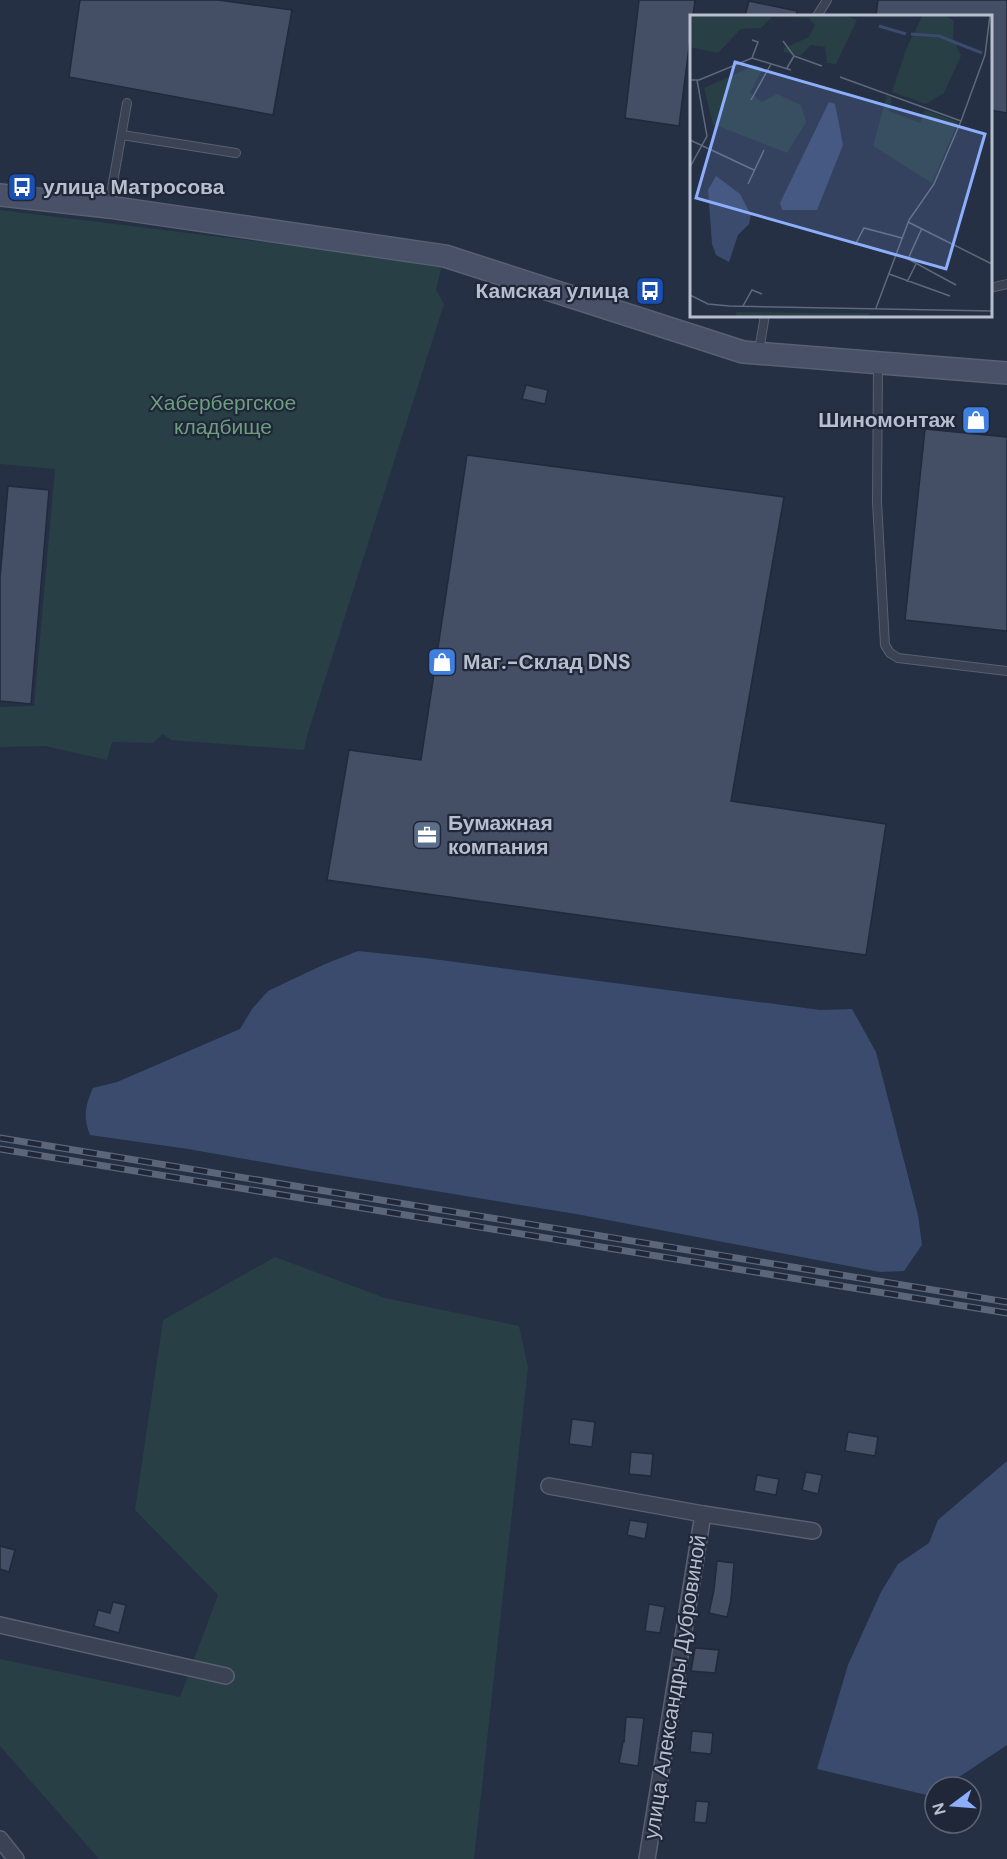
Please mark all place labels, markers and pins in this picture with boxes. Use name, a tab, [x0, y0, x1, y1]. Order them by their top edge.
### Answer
bus stop icon: улица Матросова	[6, 171, 38, 203]
place label: улица Матросова	[43, 173, 225, 201]
bus stop icon: Камская улица	[634, 275, 666, 307]
place label: Камская улица	[475, 277, 629, 305]
shop icon: Шиномонтаж	[960, 404, 992, 436]
place label: Шиномонтаж	[818, 406, 956, 434]
shop icon: Маг.-Склад DNS	[426, 646, 458, 678]
place label: Маг.-Склад DNS	[463, 648, 631, 676]
place label: Бумажная компания	[448, 809, 553, 861]
office icon: Бумажная компания	[411, 819, 443, 851]

